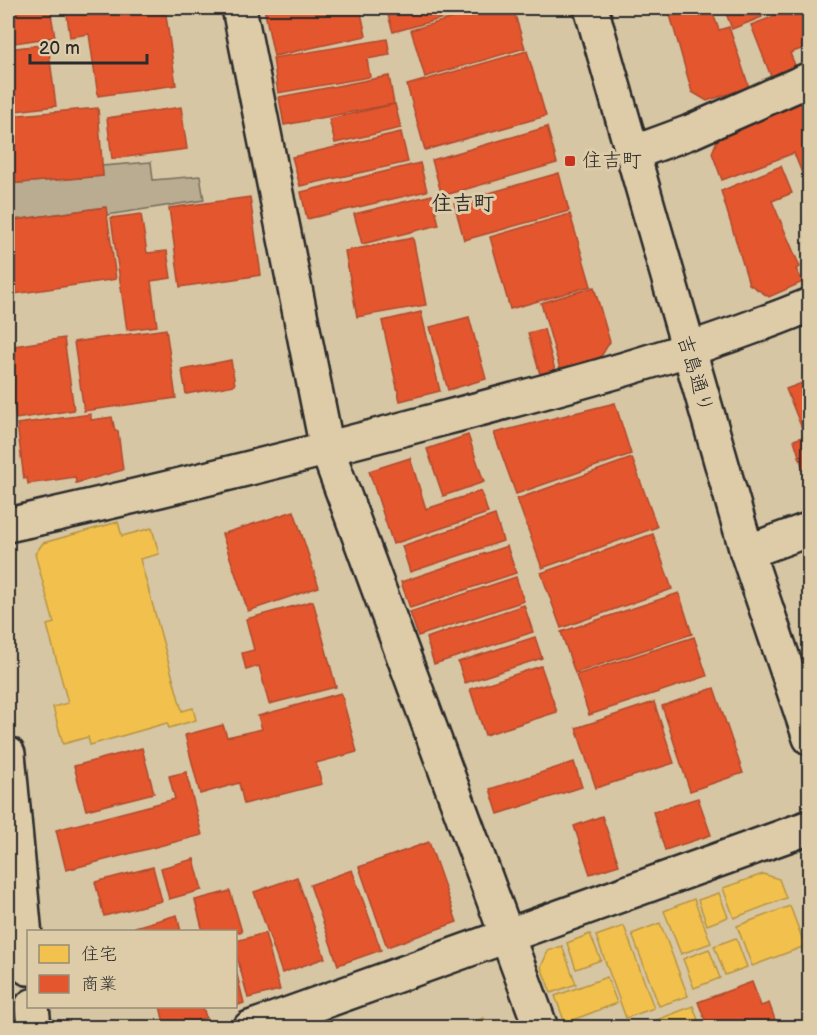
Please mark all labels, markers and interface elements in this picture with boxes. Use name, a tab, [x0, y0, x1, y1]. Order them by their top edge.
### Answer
scale bar	[30, 27, 147, 65]
text: 20 m	[39, 38, 80, 59]
place label: 住吉町	[582, 149, 642, 173]
marker: 住吉町	[563, 154, 577, 168]
district label: 住吉町	[432, 191, 495, 216]
street label: 吉島通り	[672, 332, 718, 416]
legend	[27, 930, 237, 1008]
text: 住宅	[81, 944, 117, 965]
text: 商業	[81, 974, 117, 995]

